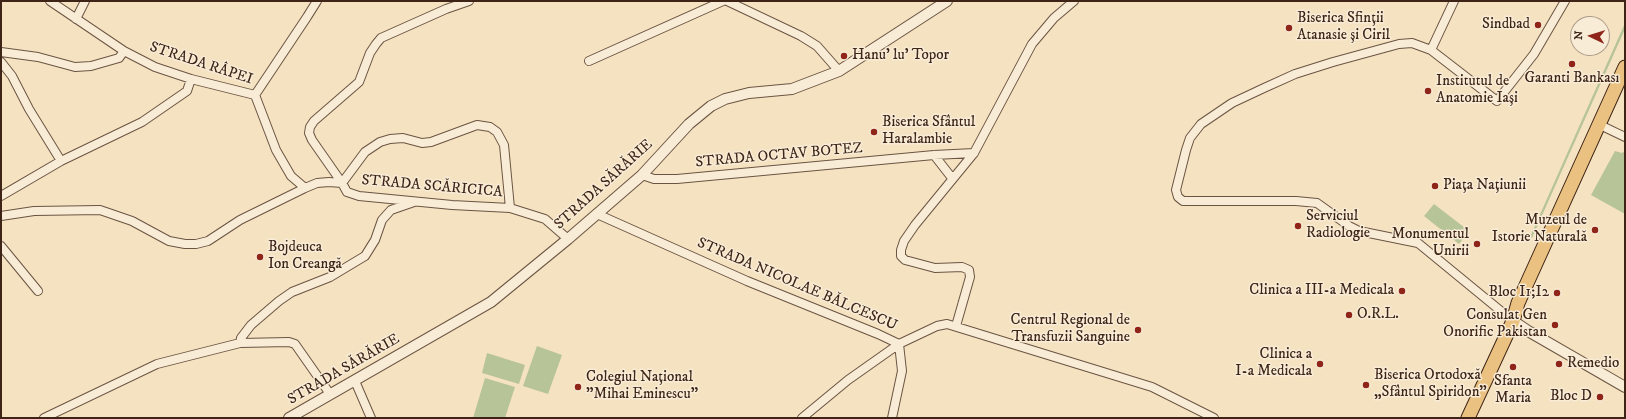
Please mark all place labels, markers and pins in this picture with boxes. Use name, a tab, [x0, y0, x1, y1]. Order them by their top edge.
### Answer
place label: Biserica Sfinții Atanasie și Ciril	[1297, 10, 1390, 45]
place label: Sindbad	[1482, 16, 1530, 34]
marker: Sindbad	[1533, 20, 1543, 30]
marker: Biserica Sfinții Atanasie și Ciril	[1284, 23, 1294, 33]
place label: Hanu' lu' Topor	[852, 47, 949, 65]
marker: Hanu' lu' Topor	[839, 51, 849, 61]
marker: Garanti Bankası	[1567, 59, 1577, 69]
place label: Garanti Bankası	[1525, 70, 1619, 88]
place label: Institutul de Anatomie Iași	[1436, 73, 1518, 108]
marker: Institutul de Anatomie Iași	[1423, 86, 1433, 96]
place label: Biserica Sfântul Haralambie	[882, 114, 975, 149]
marker: Biserica Sfântul Haralambie	[869, 127, 879, 137]
place label: Piața Națiunii	[1443, 177, 1526, 195]
marker: Piața Națiunii	[1430, 181, 1440, 191]
place label: Serviciul Radiologie	[1306, 208, 1370, 243]
place label: Muzeul de Istorie Naturală	[1492, 212, 1587, 247]
marker: Serviciul Radiologie	[1293, 221, 1303, 231]
marker: Muzeul de Istorie Naturală	[1590, 225, 1600, 235]
place label: Monumentul Unirii	[1391, 226, 1469, 261]
place label: Bojdeuca Ion Creangă	[268, 239, 342, 274]
marker: Monumentul Unirii	[1472, 239, 1482, 249]
marker: Bojdeuca Ion Creangă	[255, 252, 265, 262]
place label: Clinica a III-a Medicala	[1249, 282, 1394, 300]
place label: Bloc I1;I2	[1488, 284, 1549, 302]
marker: Clinica a III-a Medicala	[1397, 286, 1407, 296]
marker: Bloc I1;I2	[1552, 288, 1562, 298]
place label: O.R.L.	[1357, 306, 1399, 324]
place label: Consulat Gen Onorific Pakistan	[1443, 307, 1547, 342]
marker: O.R.L.	[1344, 310, 1354, 320]
place label: Centrul Regional de Transfuzii Sanguine	[1011, 312, 1130, 347]
marker: Consulat Gen Onorific Pakistan	[1550, 320, 1560, 330]
marker: Centrul Regional de Transfuzii Sanguine	[1133, 325, 1143, 335]
place label: Clinica a I-a Medicala	[1235, 346, 1312, 381]
place label: Remedio	[1567, 355, 1619, 373]
marker: Clinica a I-a Medicala	[1315, 359, 1325, 369]
marker: Remedio	[1554, 359, 1564, 369]
marker: Sfanta Maria	[1508, 362, 1518, 372]
place label: Biserica Ortodoxă „Sfântul Spiridon”	[1374, 367, 1487, 402]
place label: Colegiul Național "Mihai Eminescu"	[586, 369, 698, 404]
place label: Sfanta Maria	[1494, 373, 1532, 408]
marker: Biserica Ortodoxă „Sfântul Spiridon”	[1361, 380, 1371, 390]
marker: Colegiul Național "Mihai Eminescu"	[573, 382, 583, 392]
place label: Bloc D	[1550, 388, 1592, 406]
marker: Bloc D	[1595, 392, 1605, 402]

